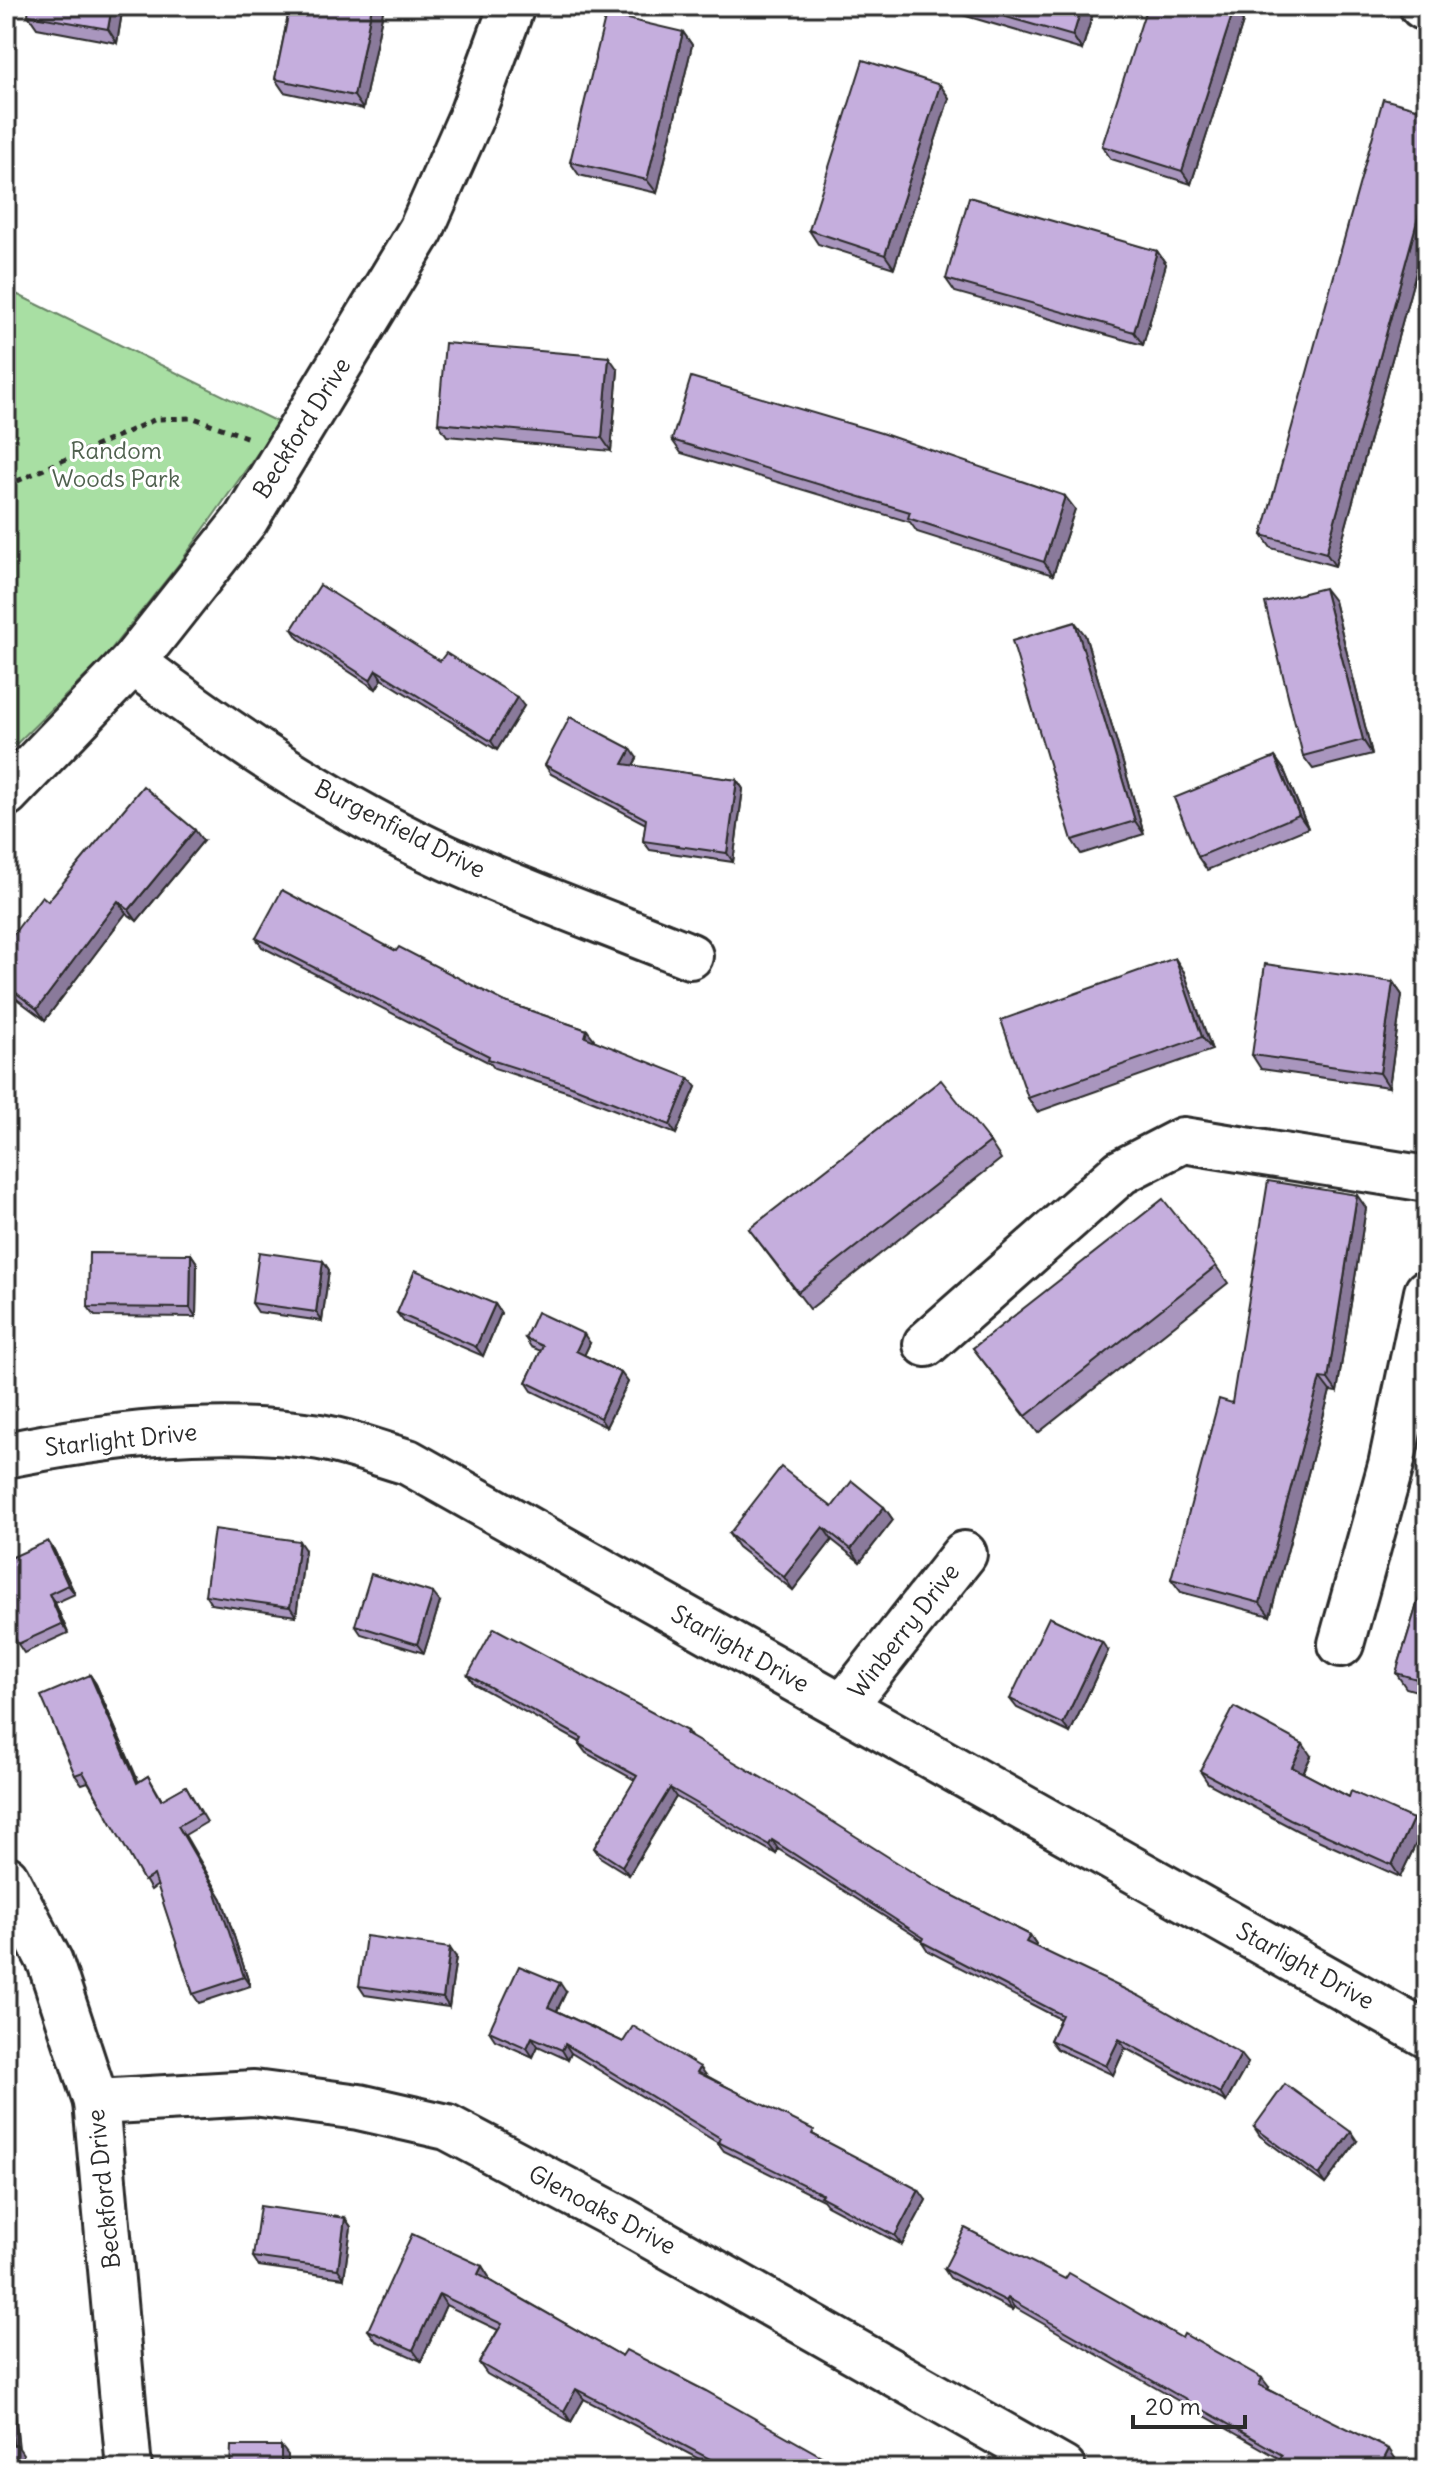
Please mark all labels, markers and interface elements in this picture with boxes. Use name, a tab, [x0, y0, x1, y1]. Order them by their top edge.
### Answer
street label: Beckford Drive	[246, 352, 356, 503]
park label: Random Woods Park	[52, 435, 180, 493]
street label: Burgenfield Drive	[310, 772, 491, 884]
street label: Starlight Drive	[43, 1416, 198, 1462]
street label: Winberry Drive	[841, 1557, 965, 1704]
street label: Starlight Drive	[666, 1598, 815, 1698]
street label: Starlight Drive	[1231, 1915, 1380, 2015]
street label: Beckford Drive	[80, 2108, 126, 2270]
street label: Glenoaks Drive	[524, 2158, 681, 2260]
scale bar	[1133, 2379, 1245, 2429]
text: 20 m	[1145, 2391, 1201, 2421]

